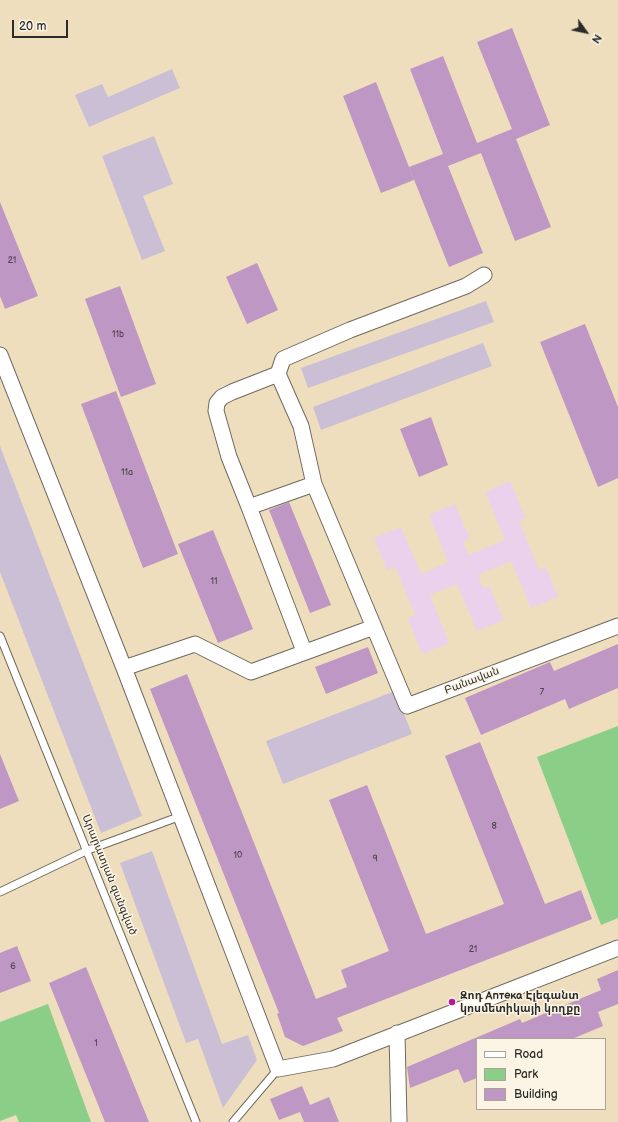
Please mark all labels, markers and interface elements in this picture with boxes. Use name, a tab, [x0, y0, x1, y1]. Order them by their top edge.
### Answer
scale bar	[14, 12, 70, 38]
north arrow	[566, 12, 606, 52]
text: 20 m	[19, 19, 46, 34]
text: N	[589, 32, 604, 46]
house number: 21	[8, 256, 16, 266]
house number: 11b	[112, 330, 124, 340]
house number: 11a	[121, 468, 133, 478]
house number: 11	[211, 577, 217, 587]
street label: Բանավան	[443, 664, 501, 698]
house number: 7	[540, 688, 544, 698]
street label: Արարատյան զանգված	[79, 813, 139, 937]
house number: 8	[491, 822, 497, 832]
house number: 10	[234, 851, 242, 861]
house number: 9	[372, 854, 378, 864]
house number: 21	[469, 945, 477, 955]
house number: 6	[10, 962, 16, 972]
place label: Զոդ Аптека Էլեգանտ կոսմետիկայի կողքը	[460, 989, 580, 1015]
marker: Զոդ Аптека Էլեգանտ կոսմետիկայի կողքը	[447, 997, 457, 1007]
legend	[476, 1038, 606, 1110]
house number: 1	[94, 1039, 98, 1049]
text: Road	[514, 1047, 543, 1062]
text: Park	[514, 1067, 538, 1082]
text: Building	[514, 1087, 558, 1102]

